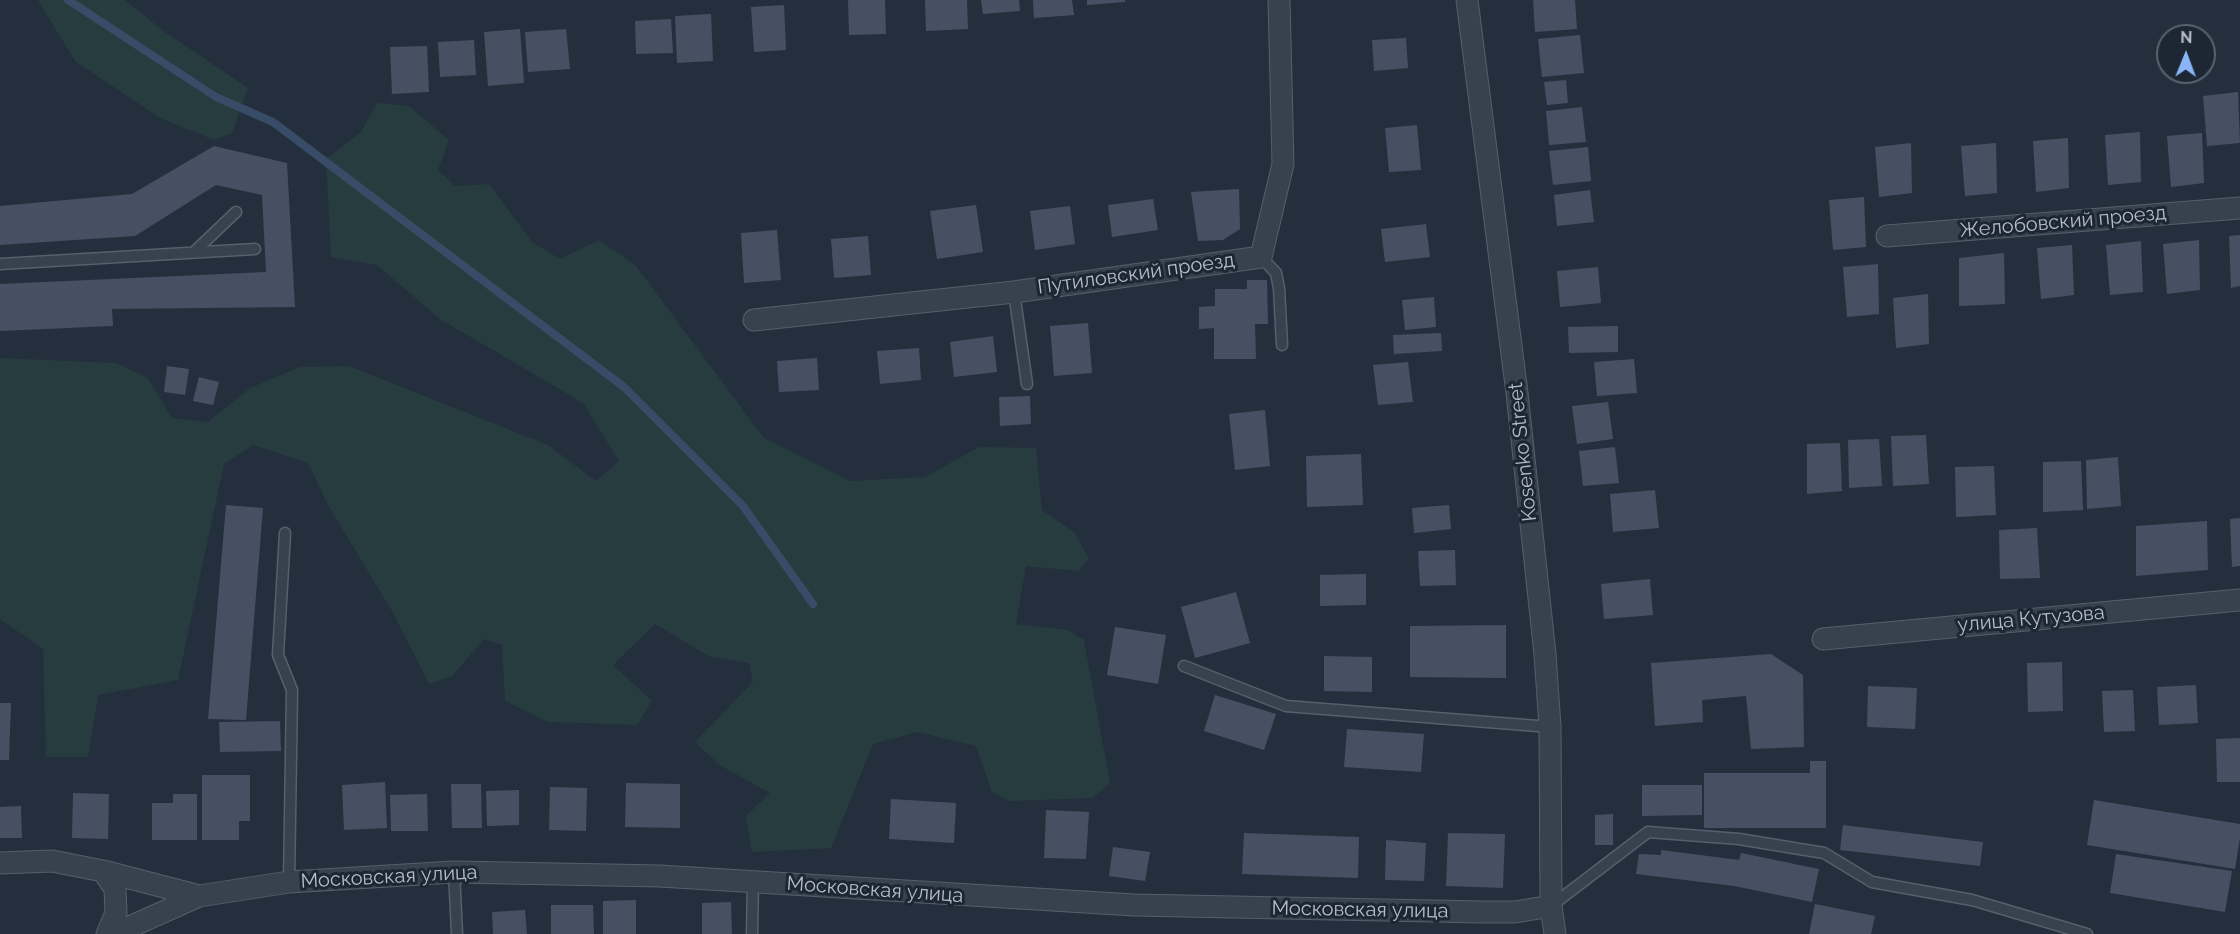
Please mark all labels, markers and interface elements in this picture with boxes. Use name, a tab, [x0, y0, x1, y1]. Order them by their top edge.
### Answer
north arrow	[2156, 24, 2216, 84]
text: N	[2180, 28, 2193, 47]
street label: Желобовский проезд	[1959, 201, 2167, 243]
street label: Путиловский проезд	[1036, 248, 1236, 300]
street label: Kosenko Street	[1504, 381, 1542, 523]
street label: улица Кутузова	[1956, 601, 2106, 637]
street label: Московская улица	[300, 860, 478, 894]
street label: Московская улица	[786, 872, 964, 908]
street label: Московская улица	[1271, 896, 1449, 924]

